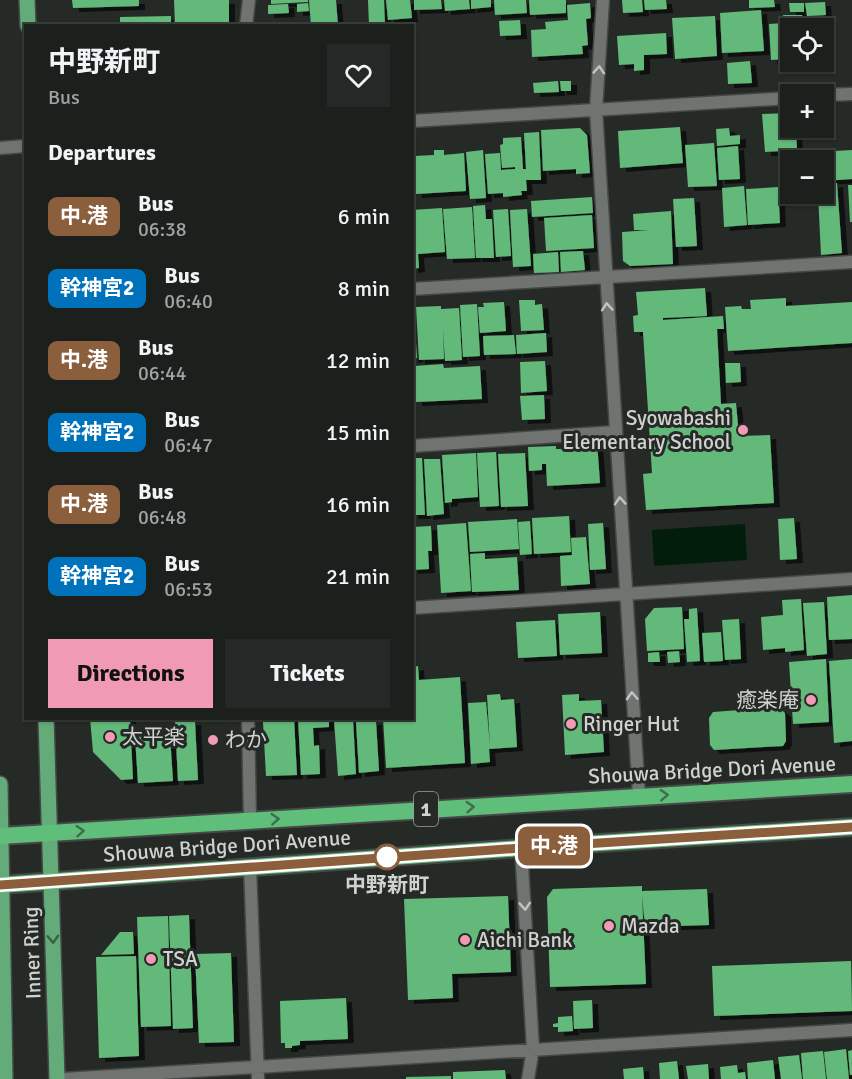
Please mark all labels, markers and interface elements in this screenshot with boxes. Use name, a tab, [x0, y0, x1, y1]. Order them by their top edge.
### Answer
map controls	[780, 18, 834, 204]
button: locate	[780, 18, 834, 72]
button: heart	[327, 44, 390, 107]
text: 中野新町	[48, 45, 160, 79]
one-way arrow	[592, 66, 605, 75]
button: +	[780, 84, 834, 138]
text: Bus	[48, 85, 80, 110]
text: Departures	[48, 139, 156, 166]
button: −	[780, 150, 834, 204]
text: Bus	[138, 190, 173, 217]
text: 中.港	[60, 203, 108, 229]
text: 6 min	[338, 203, 390, 230]
text: 06:38	[138, 217, 187, 242]
text: Bus	[164, 262, 200, 289]
text: 幹神宮2	[60, 275, 134, 301]
text: 8 min	[338, 275, 390, 302]
text: 06:40	[164, 289, 213, 314]
one-way arrow	[601, 302, 614, 311]
text: Bus	[138, 334, 173, 361]
text: 中.港	[60, 347, 108, 373]
text: 12 min	[326, 347, 390, 374]
text: 06:44	[138, 361, 187, 386]
place label: Syowabashi Elementary School	[562, 405, 731, 455]
text: Bus	[164, 406, 200, 433]
text: 幹神宮2	[60, 419, 134, 445]
text: 15 min	[326, 419, 390, 446]
marker: Syowabashi Elementary School	[736, 423, 750, 437]
text: 06:47	[164, 433, 213, 458]
text: Bus	[138, 478, 173, 505]
text: 中.港	[60, 491, 108, 517]
text: 16 min	[326, 491, 390, 518]
one-way arrow	[614, 497, 627, 506]
text: 06:48	[138, 505, 187, 530]
text: Bus	[164, 550, 200, 577]
text: 幹神宮2	[60, 563, 134, 589]
text: 21 min	[326, 563, 390, 590]
text: 06:53	[164, 577, 213, 602]
button: Directions	[48, 639, 213, 708]
button: Tickets	[225, 639, 390, 708]
place label: 癒楽庵	[736, 687, 799, 713]
one-way arrow	[626, 691, 639, 700]
marker: 癒楽庵	[804, 693, 818, 707]
place label: Ringer Hut	[583, 711, 680, 737]
marker: Ringer Hut	[564, 717, 578, 731]
place label: 太平楽	[122, 724, 185, 750]
place label: わか	[225, 727, 267, 753]
marker: 太平楽	[103, 730, 117, 744]
marker: わか	[206, 733, 220, 747]
street label: Shouwa Bridge Dori Avenue	[588, 751, 836, 789]
one-way arrow	[660, 788, 669, 801]
road number: 1	[414, 792, 438, 826]
one-way arrow	[465, 800, 474, 813]
one-way arrow	[271, 812, 280, 825]
street label: Shouwa Bridge Dori Avenue	[102, 824, 352, 868]
one-way arrow	[76, 825, 85, 838]
line badge: 中.港	[520, 826, 588, 866]
text: 中.港	[530, 833, 578, 859]
marker: 中野新町	[374, 844, 400, 870]
place label: 中野新町	[345, 872, 429, 898]
one-way arrow	[518, 901, 531, 910]
street label: Inner Ring	[17, 906, 47, 1000]
place label: Mazda	[621, 913, 680, 939]
marker: Mazda	[602, 919, 616, 933]
place label: Aichi Bank	[477, 927, 573, 953]
marker: Aichi Bank	[458, 933, 472, 947]
one-way arrow	[47, 935, 59, 944]
place label: TSA	[163, 946, 198, 972]
marker: TSA	[144, 952, 158, 966]

